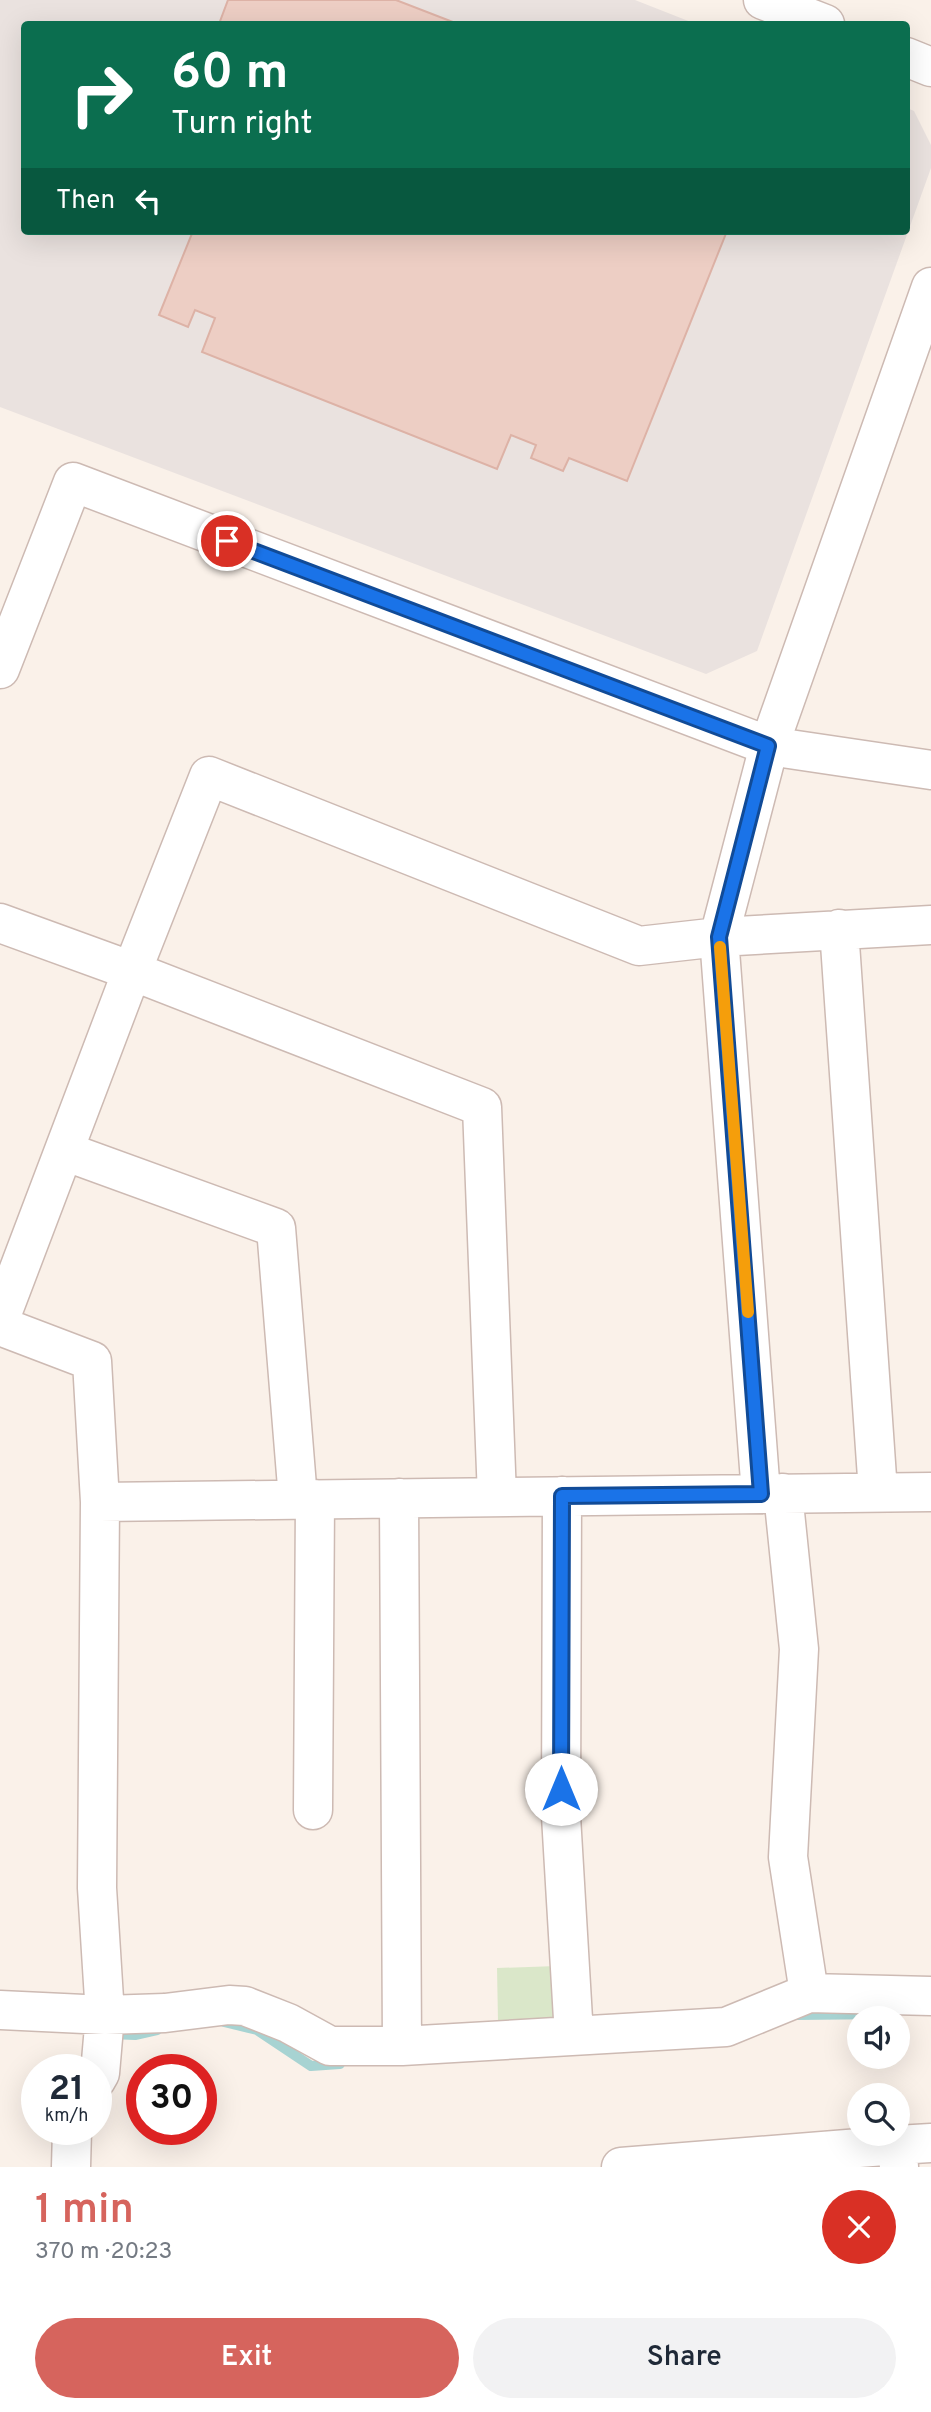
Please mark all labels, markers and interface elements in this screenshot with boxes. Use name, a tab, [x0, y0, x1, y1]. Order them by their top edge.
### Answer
text: 60 m	[171, 44, 289, 106]
icon: right	[56, 49, 147, 140]
text: Turn right	[171, 105, 313, 145]
icon: left	[129, 182, 167, 220]
text: Then	[56, 185, 115, 218]
pin	[197, 511, 257, 571]
icon: arrive	[208, 522, 246, 560]
position arrow	[524, 1752, 598, 1826]
map controls	[847, 2006, 910, 2146]
button: sound	[847, 2006, 910, 2069]
speed limit sign: 30	[126, 2054, 217, 2145]
text: 21	[49, 2068, 84, 2112]
button: search	[847, 2083, 910, 2146]
text: km/h	[45, 2105, 88, 2128]
text: 1 min	[35, 2185, 134, 2238]
button: close	[822, 2190, 896, 2264]
text: 370 m · 20:23	[35, 2238, 172, 2267]
button: Exit	[35, 2318, 459, 2398]
button: Share	[473, 2318, 896, 2398]

